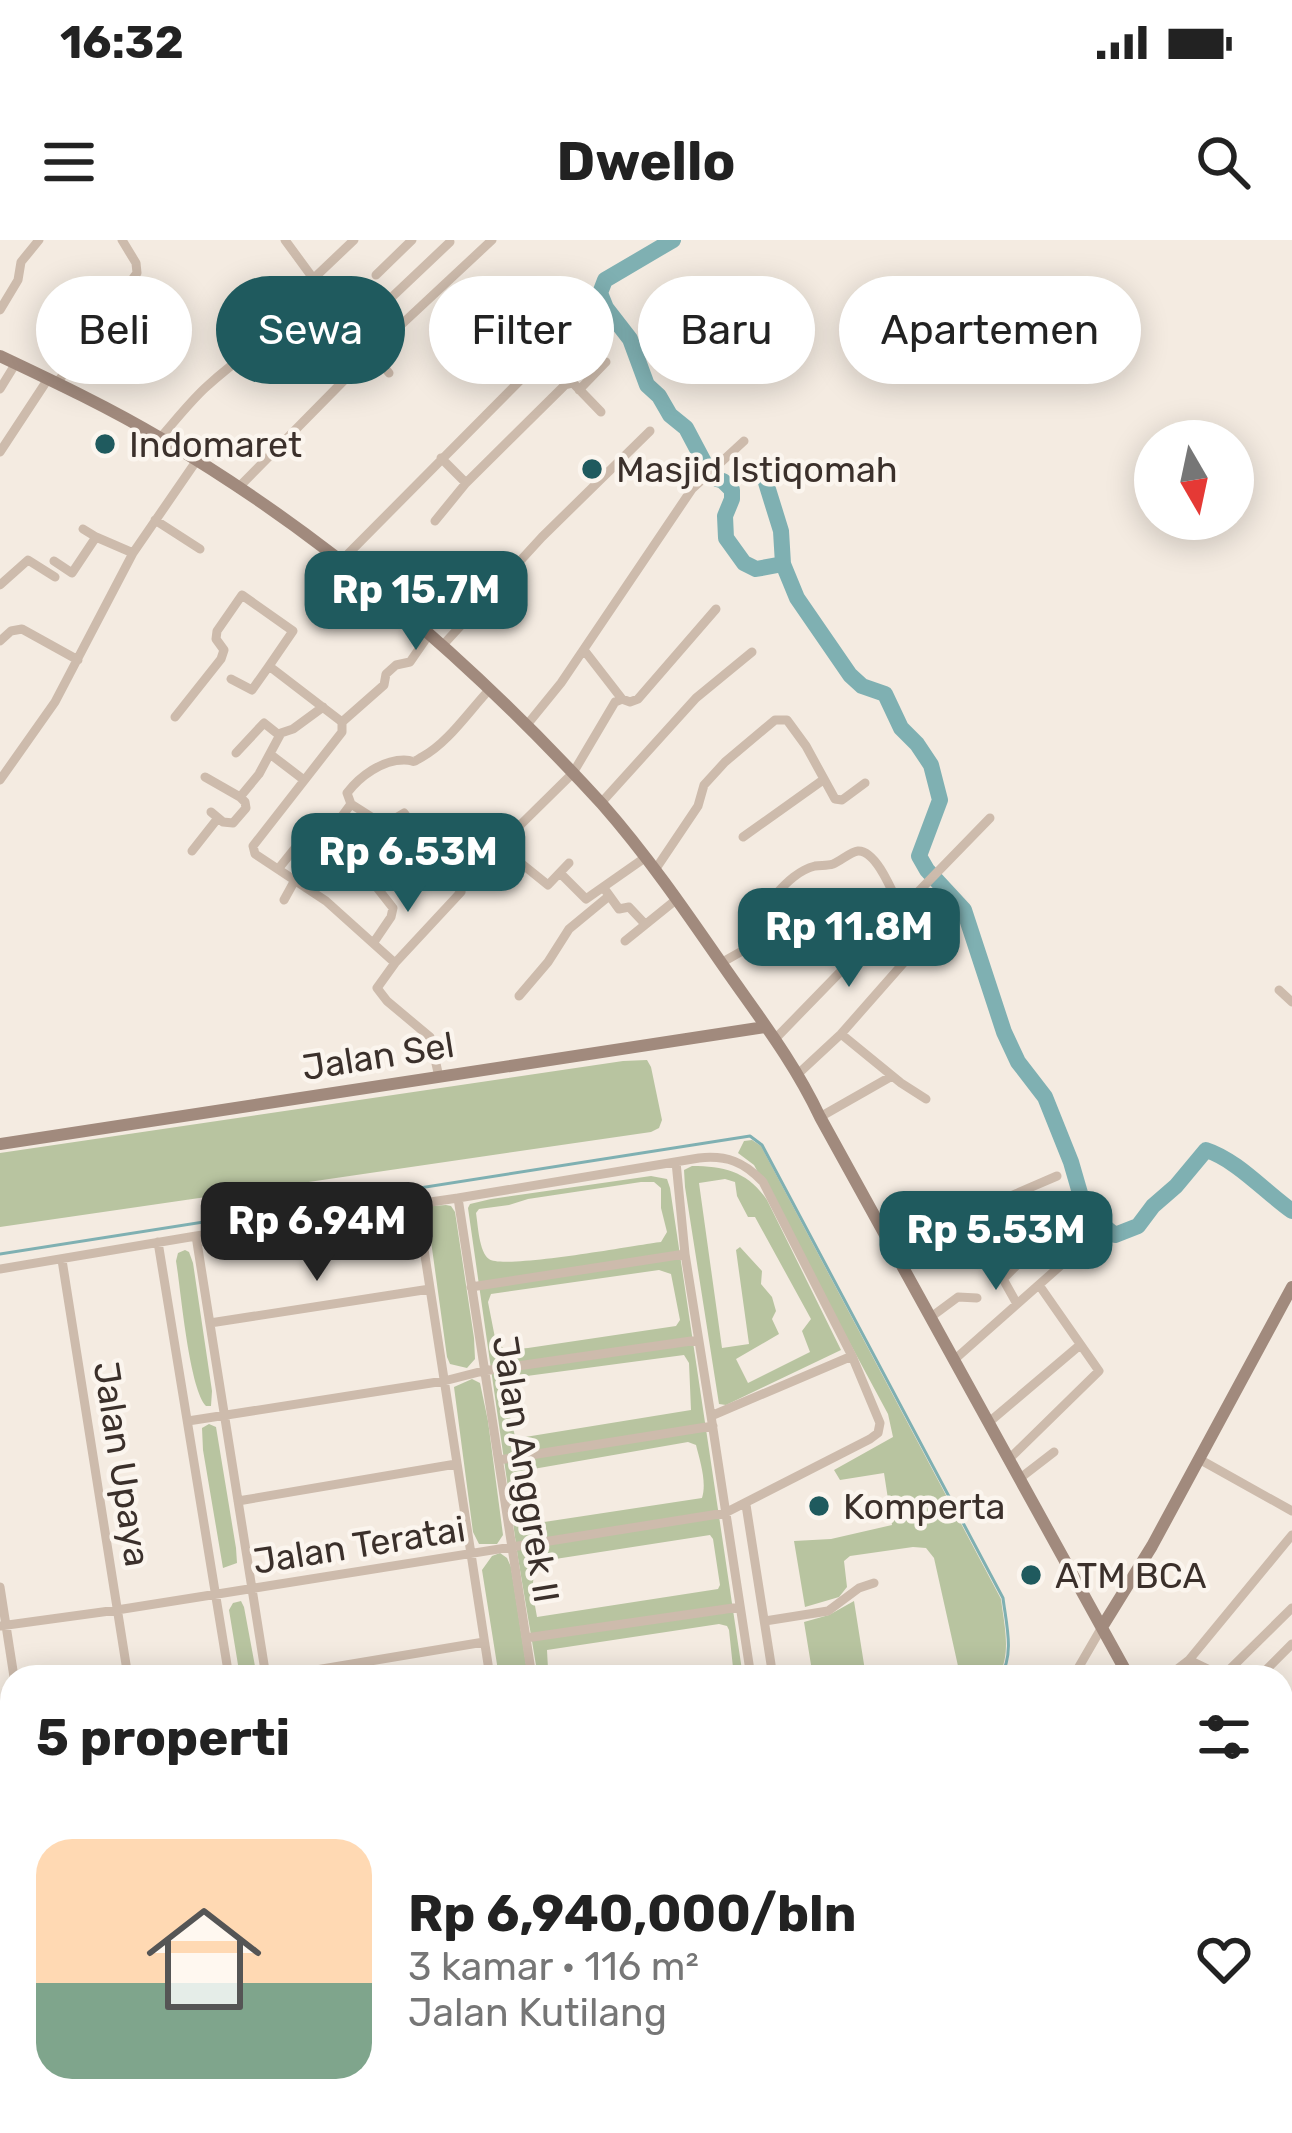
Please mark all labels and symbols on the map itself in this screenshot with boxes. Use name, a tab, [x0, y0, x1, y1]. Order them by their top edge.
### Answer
north arrow	[1134, 420, 1254, 540]
place label: Indomaret	[129, 423, 302, 466]
marker: Indomaret	[92, 431, 118, 457]
place label: Masjid Istiqomah	[616, 448, 898, 491]
marker: Masjid Istiqomah	[579, 456, 605, 482]
pin: Rp 15.7M	[292, 551, 540, 653]
pin: Rp 6.53M	[284, 813, 532, 915]
pin: Rp 11.8M	[725, 888, 973, 990]
street label: Jalan Sel	[299, 1023, 457, 1089]
pin: Rp 6.94M	[193, 1182, 441, 1284]
pin: Rp 5.53M	[872, 1191, 1120, 1293]
street label: Jalan Anggrek II	[484, 1332, 568, 1606]
street label: Jalan Upaya	[85, 1358, 159, 1570]
place label: Komperta	[843, 1485, 1005, 1528]
marker: Komperta	[806, 1493, 832, 1519]
street label: Jalan Teratai	[250, 1507, 468, 1583]
place label: ATM BCA	[1055, 1554, 1207, 1597]
marker: ATM BCA	[1018, 1562, 1044, 1588]

